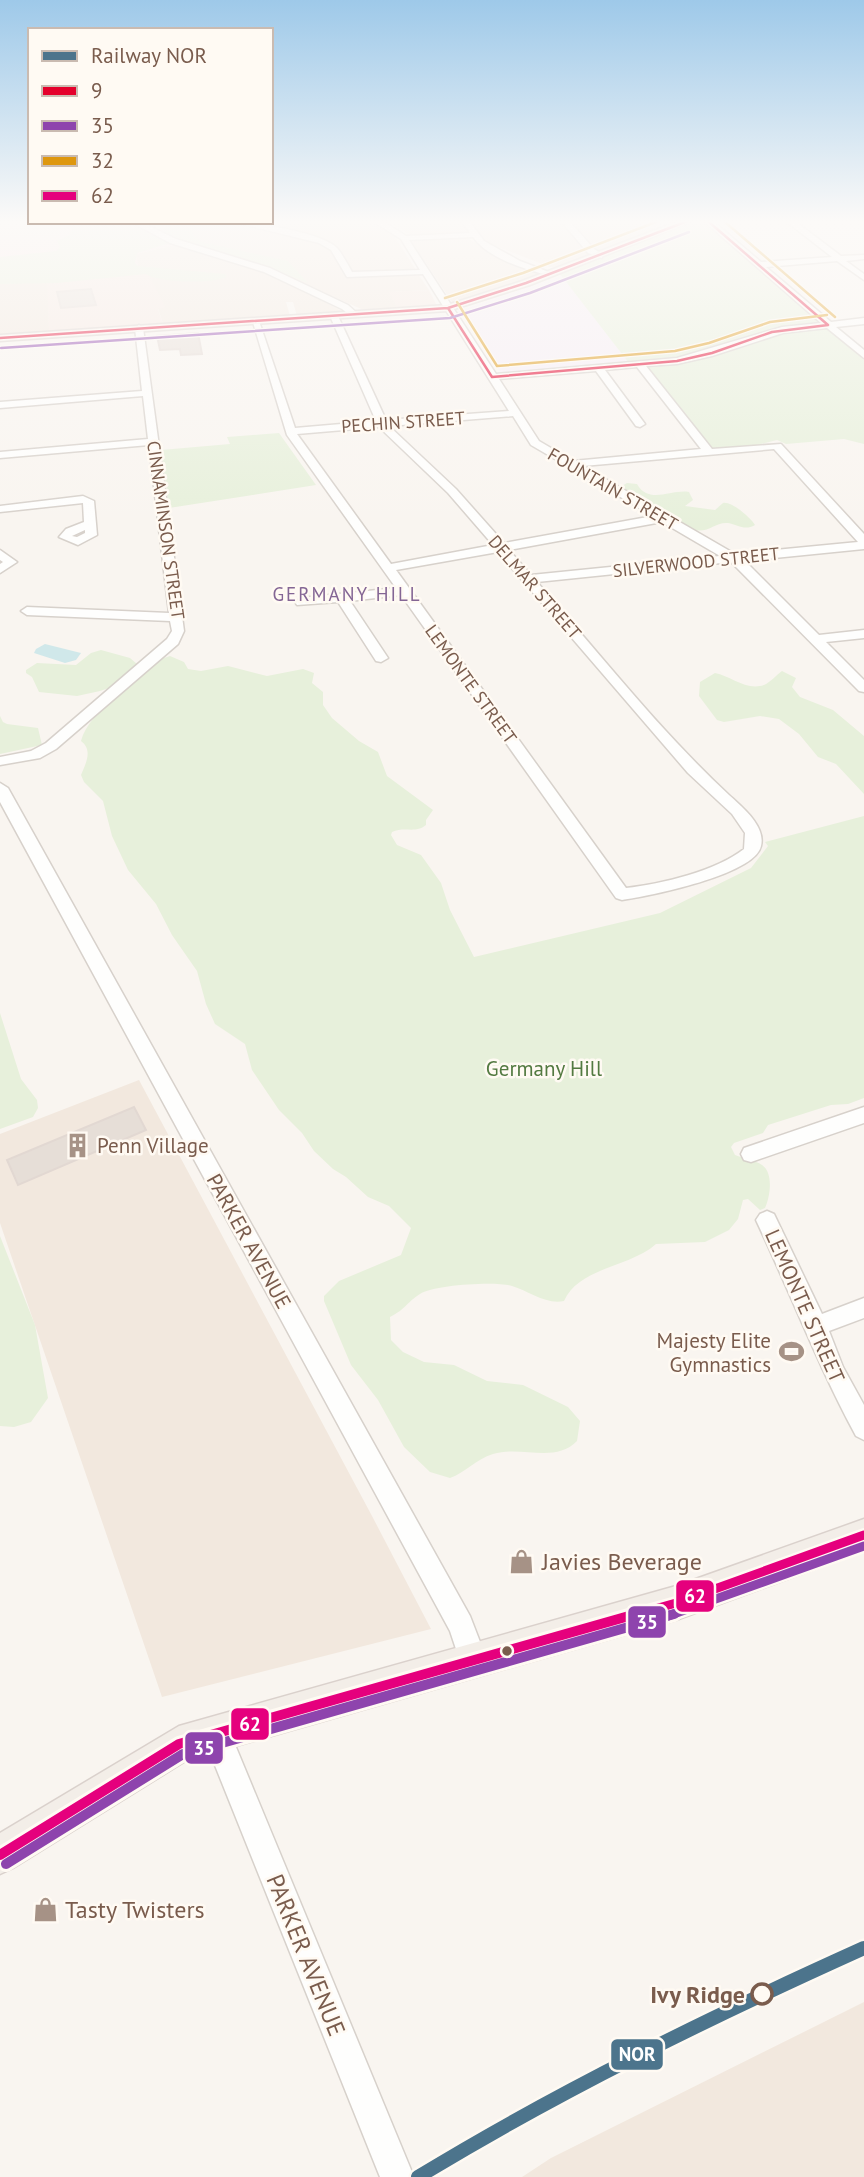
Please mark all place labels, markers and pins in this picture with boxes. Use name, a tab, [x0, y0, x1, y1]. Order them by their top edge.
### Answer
building icon: Penn Village	[63, 1131, 91, 1159]
place label: Penn Village	[97, 1132, 209, 1159]
place label: Majesty Elite Gymnastics	[657, 1327, 771, 1378]
sports icon: Majesty Elite Gymnastics	[777, 1338, 805, 1366]
place label: Javies Beverage	[541, 1546, 702, 1577]
shop icon: Javies Beverage	[508, 1547, 536, 1575]
unlabelled marker	[500, 1644, 514, 1658]
place label: Tasty Twisters	[65, 1894, 205, 1925]
shop icon: Tasty Twisters	[31, 1895, 59, 1923]
place label: Ivy Ridge	[650, 1979, 745, 2010]
marker: Ivy Ridge	[751, 1983, 773, 2005]

